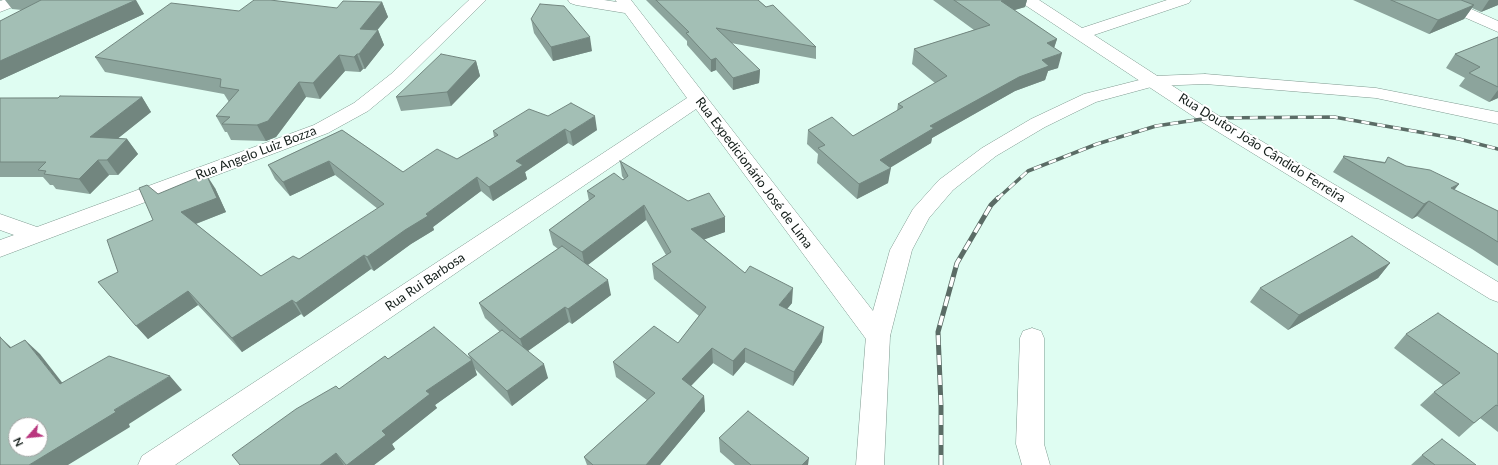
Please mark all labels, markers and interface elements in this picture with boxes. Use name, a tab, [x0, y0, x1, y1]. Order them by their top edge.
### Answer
street label: Rua Doutor João Cândido Ferreira	[1176, 90, 1348, 206]
street label: Rua Expedicionário José de Lima	[692, 94, 816, 252]
street label: Rua Angelo Luiz Bozza	[194, 123, 318, 183]
street label: Rua Rui Barbosa	[382, 250, 468, 314]
north arrow	[8, 417, 48, 457]
text: N	[10, 435, 25, 449]

